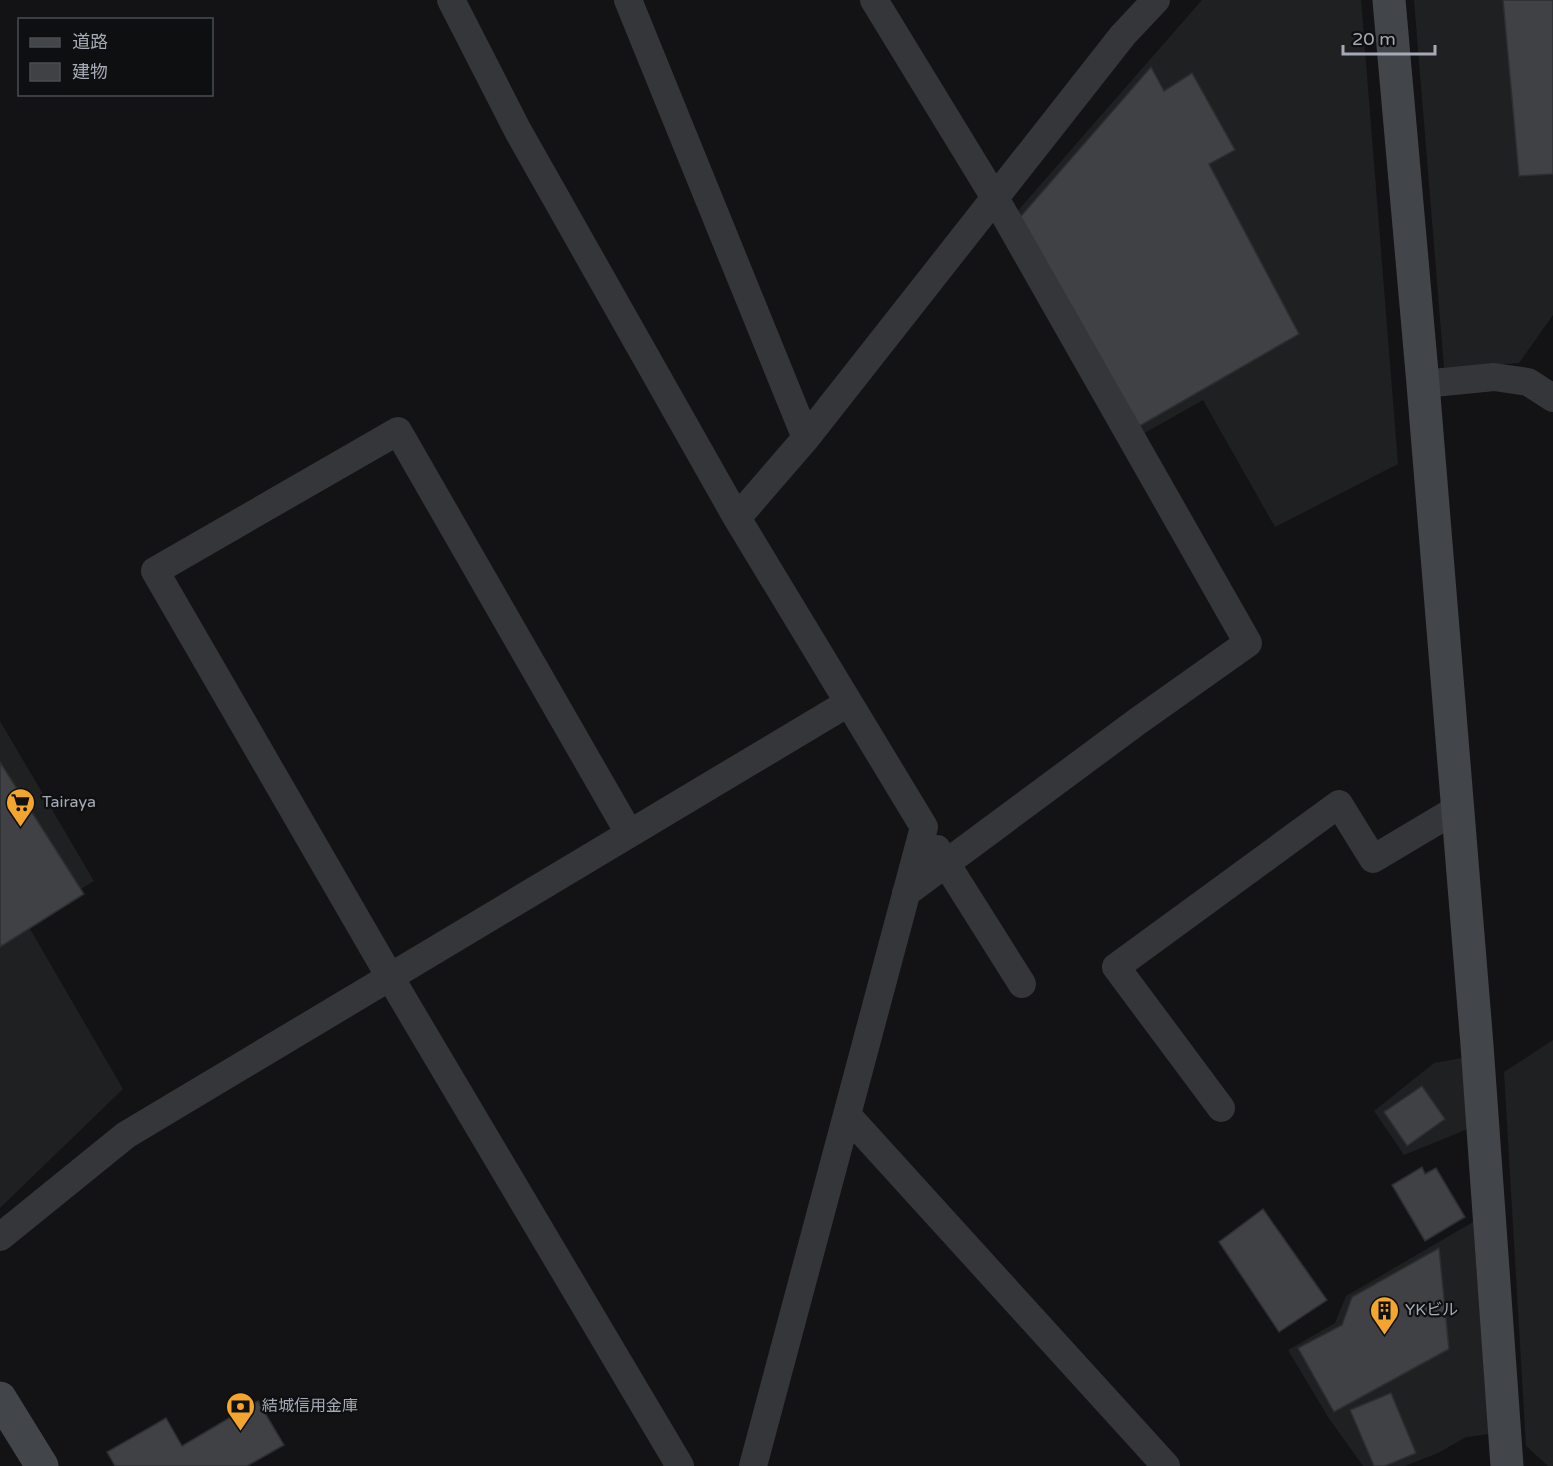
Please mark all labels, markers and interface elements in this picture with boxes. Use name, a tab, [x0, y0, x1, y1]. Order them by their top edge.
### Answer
legend	[18, 18, 213, 96]
scale bar	[1343, 18, 1434, 56]
text: 20 m	[1352, 28, 1396, 50]
text: 道路	[72, 31, 108, 53]
text: 建物	[72, 61, 108, 83]
supermarket icon: Tairaya	[5, 786, 37, 828]
place label: Tairaya	[42, 792, 96, 812]
building icon: YKビル	[1368, 1294, 1400, 1336]
place label: YKビル	[1405, 1300, 1458, 1320]
bank icon: 結城信用金庫	[225, 1390, 257, 1432]
place label: 結城信用金庫	[262, 1396, 358, 1416]

